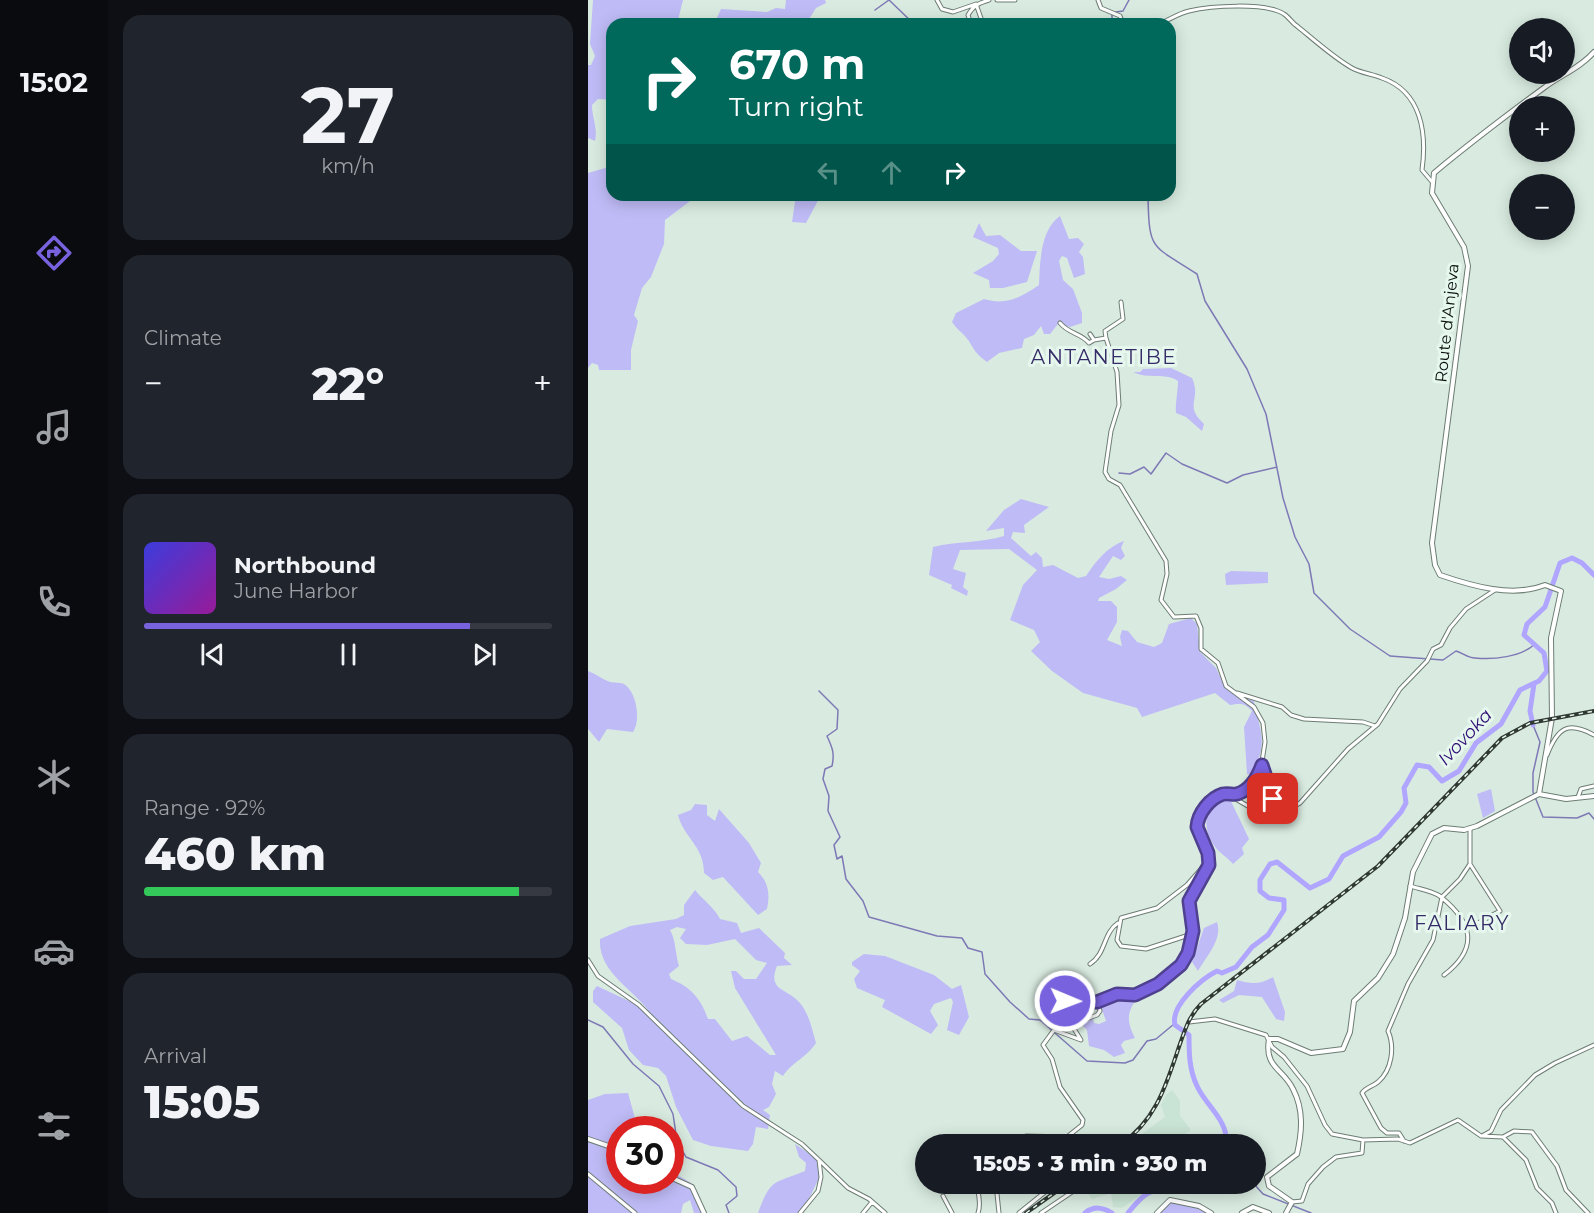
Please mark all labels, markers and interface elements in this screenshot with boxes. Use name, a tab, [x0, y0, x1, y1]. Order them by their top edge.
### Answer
map controls	[1509, 18, 1575, 240]
button: sound	[1509, 18, 1575, 84]
text: 670 m	[729, 38, 865, 90]
icon: right	[630, 42, 708, 120]
text: 15:02	[20, 66, 88, 99]
text: 27	[301, 67, 395, 163]
text: Turn right	[729, 90, 864, 123]
button: +	[1509, 96, 1575, 162]
text: km/h	[321, 154, 375, 178]
icon: left	[812, 156, 845, 189]
icon: ahead	[875, 156, 908, 189]
icon: right	[938, 156, 971, 189]
button: −	[1509, 174, 1575, 240]
icon: directions	[33, 232, 75, 274]
street label: Route d'Anjeva	[1431, 262, 1463, 384]
text: Climate	[144, 326, 222, 350]
district label: ANTANETIBE	[1031, 345, 1177, 369]
text: 22°	[312, 356, 384, 411]
text: −	[144, 363, 163, 403]
text: +	[533, 363, 552, 403]
icon: music	[33, 406, 75, 448]
text: Northbound	[234, 552, 376, 579]
text: June Harbor	[234, 579, 358, 603]
icon: phone	[33, 581, 75, 623]
icon: previous	[196, 638, 229, 671]
icon: pause	[332, 638, 365, 671]
icon: next	[468, 638, 501, 671]
water label: Ivovoka	[1433, 704, 1497, 770]
icon: climate	[33, 756, 75, 798]
pin	[1247, 773, 1298, 824]
icon: arrive	[1256, 782, 1289, 815]
text: Range · 92%	[144, 796, 265, 820]
text: 460 km	[144, 826, 326, 881]
district label: FALIARY	[1414, 911, 1510, 935]
icon: car	[33, 930, 75, 972]
position arrow	[1033, 969, 1097, 1033]
text: Arrival	[144, 1044, 207, 1068]
text: 15:05	[144, 1074, 260, 1129]
icon: filters	[33, 1105, 75, 1147]
speed limit sign: 30	[606, 1116, 684, 1194]
text: 15:05 · 3 min · 930 m	[974, 1150, 1207, 1177]

